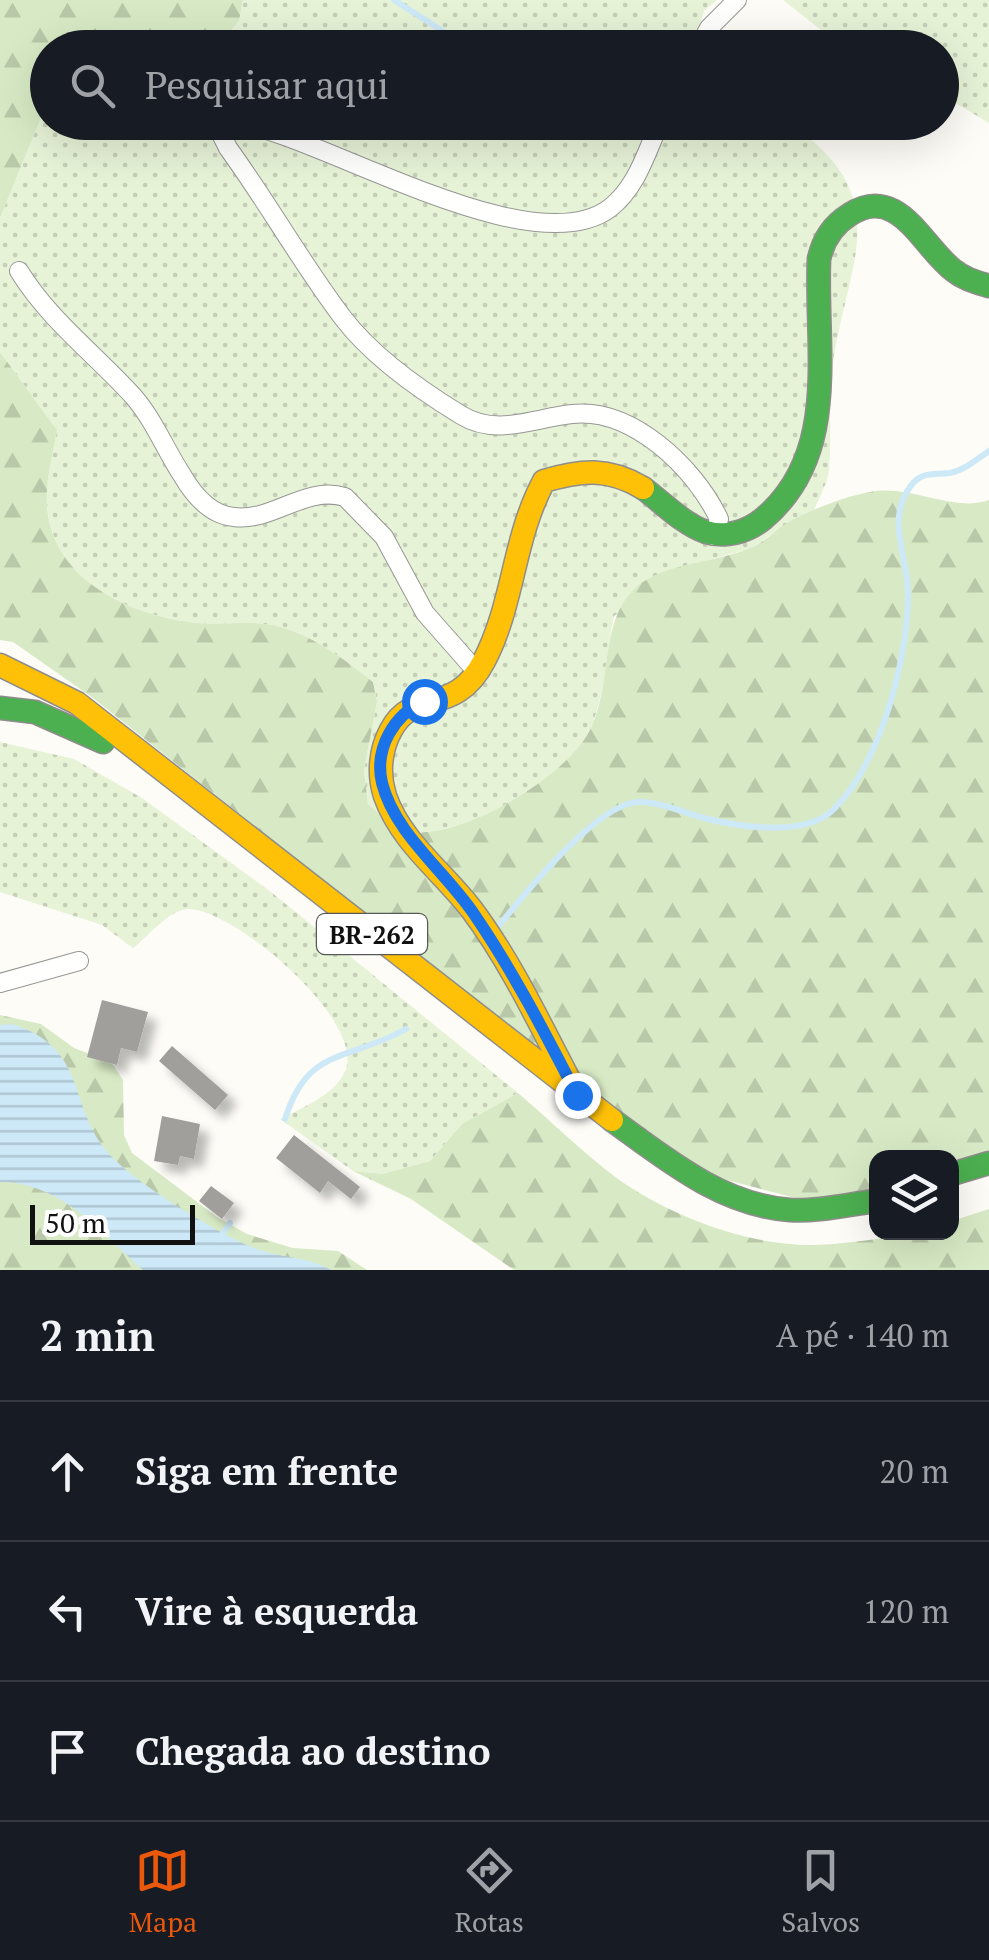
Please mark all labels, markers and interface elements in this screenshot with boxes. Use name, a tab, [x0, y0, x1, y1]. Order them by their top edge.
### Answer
search box	[30, 30, 959, 140]
icon: search	[65, 58, 120, 113]
text: Pesquisar aqui	[145, 60, 389, 110]
route start	[402, 679, 448, 725]
road number: BR-262	[317, 914, 427, 954]
route end	[555, 1073, 601, 1119]
map controls	[869, 1150, 959, 1240]
button: layers	[869, 1150, 959, 1240]
scale bar	[30, 1200, 195, 1244]
text: 50 m	[45, 1204, 106, 1241]
text: 2 min	[40, 1307, 155, 1363]
text: A pé · 140 m	[776, 1314, 949, 1356]
icon: ahead	[40, 1444, 95, 1499]
text: Siga em frente	[135, 1446, 398, 1496]
text: 20 m	[879, 1450, 949, 1492]
icon: left	[40, 1584, 95, 1639]
text: Vire à esquerda	[135, 1586, 418, 1636]
text: 120 m	[862, 1590, 949, 1632]
icon: arrive	[40, 1724, 95, 1779]
text: Chegada ao destino	[135, 1726, 490, 1776]
tab: Mapa	[129, 1843, 197, 1940]
tab: Rotas	[455, 1843, 524, 1940]
tab: Salvos	[781, 1843, 860, 1940]

